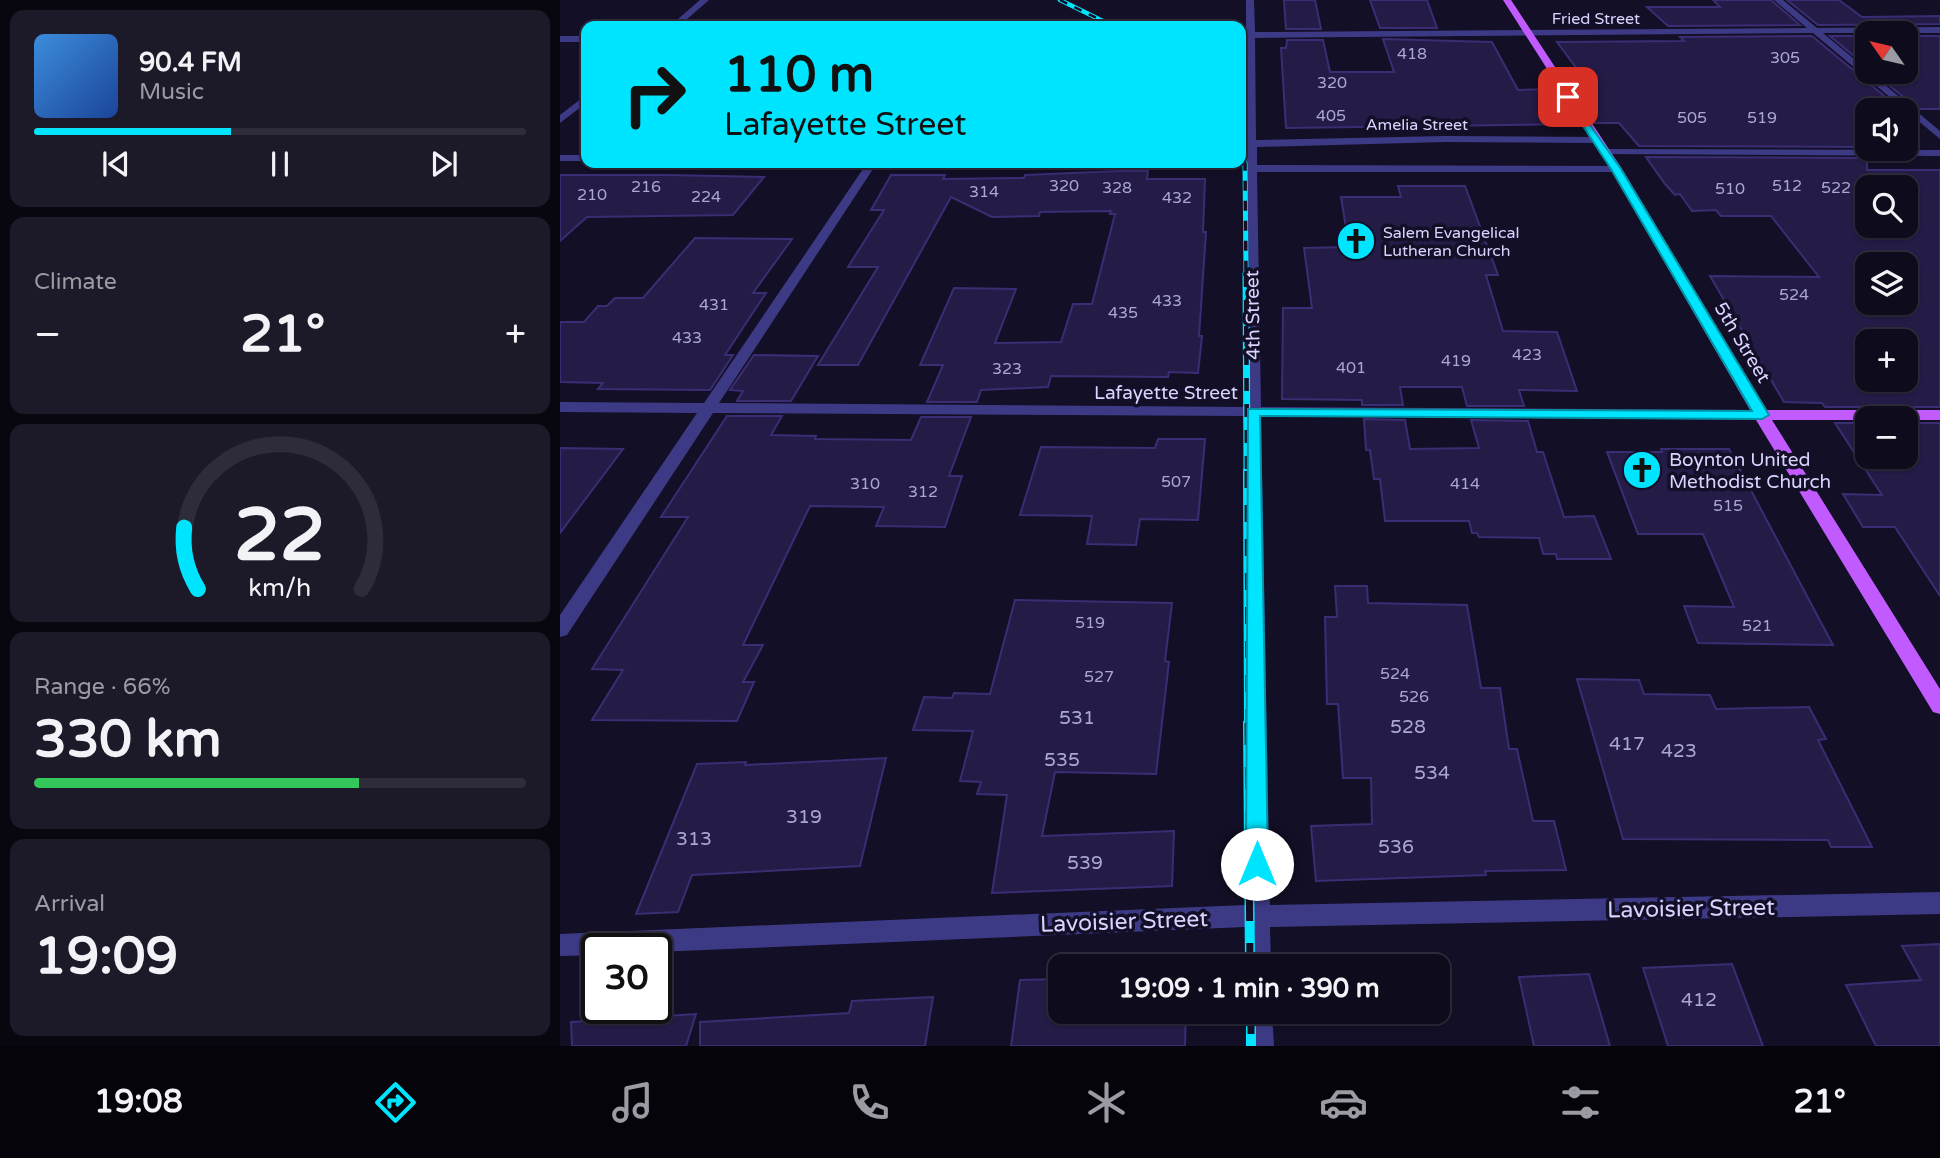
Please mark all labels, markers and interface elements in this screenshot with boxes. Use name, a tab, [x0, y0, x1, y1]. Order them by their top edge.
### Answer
street label: Fried Street	[1552, 9, 1640, 29]
north arrow	[1855, 21, 1918, 84]
map controls	[1855, 21, 1918, 469]
house number: 418	[1397, 44, 1427, 64]
text: 110 m	[724, 46, 874, 105]
text: 90.4 FM	[139, 47, 242, 78]
house number: 305	[1770, 48, 1800, 68]
icon: right	[609, 49, 700, 140]
pin	[1538, 67, 1598, 127]
house number: 320	[1317, 73, 1347, 93]
text: Music	[139, 78, 204, 106]
icon: arrive	[1549, 78, 1587, 116]
button: sound	[1855, 98, 1918, 161]
text: Lafayette Street	[724, 106, 967, 144]
house number: 405	[1316, 106, 1346, 126]
house number: 505	[1677, 108, 1707, 128]
house number: 519	[1747, 108, 1777, 128]
street label: Amelia Street	[1366, 115, 1468, 135]
icon: previous	[97, 145, 135, 183]
icon: pause	[261, 145, 299, 183]
icon: next	[425, 145, 463, 183]
button: search	[1855, 175, 1918, 238]
house number: 320	[1049, 176, 1079, 196]
house number: 512	[1772, 176, 1802, 196]
house number: 216	[631, 177, 661, 197]
house number: 328	[1102, 178, 1132, 198]
house number: 522	[1821, 178, 1851, 198]
house number: 510	[1715, 179, 1745, 199]
house number: 314	[969, 182, 999, 202]
house number: 210	[577, 185, 607, 205]
house number: 224	[691, 187, 721, 207]
house number: 432	[1162, 188, 1192, 208]
church icon: Salem Evangelical Lutheran Church	[1335, 220, 1377, 262]
place label: Salem Evangelical Lutheran Church	[1383, 223, 1519, 261]
button: layers	[1855, 252, 1918, 315]
text: Climate	[34, 268, 117, 296]
street label: 4th Street	[1241, 270, 1265, 360]
house number: 524	[1779, 285, 1809, 305]
house number: 433	[1152, 291, 1182, 311]
house number: 431	[699, 295, 729, 315]
street label: 5th Street	[1710, 298, 1775, 387]
text: 21°	[240, 303, 325, 366]
house number: 435	[1108, 303, 1138, 323]
text: −	[34, 312, 61, 358]
text: +	[505, 312, 526, 358]
house number: 433	[672, 328, 702, 348]
button: +	[1855, 329, 1918, 392]
house number: 423	[1512, 345, 1542, 365]
house number: 419	[1441, 351, 1471, 371]
house number: 401	[1336, 358, 1366, 378]
house number: 323	[992, 359, 1022, 379]
street label: Lafayette Street	[1094, 382, 1238, 404]
button: −	[1855, 406, 1918, 469]
church icon: Boynton United Methodist Church	[1621, 449, 1663, 491]
place label: Boynton United Methodist Church	[1669, 449, 1831, 493]
house number: 507	[1161, 472, 1191, 492]
house number: 310	[850, 474, 880, 494]
house number: 414	[1450, 474, 1480, 494]
house number: 312	[908, 482, 938, 502]
text: 22	[234, 492, 326, 580]
house number: 515	[1713, 496, 1743, 516]
text: km/h	[249, 573, 311, 603]
house number: 519	[1075, 613, 1105, 633]
house number: 521	[1742, 616, 1772, 636]
house number: 524	[1380, 664, 1410, 684]
house number: 527	[1084, 667, 1114, 687]
text: Range · 66%	[34, 673, 170, 701]
house number: 526	[1399, 687, 1429, 707]
house number: 531	[1059, 707, 1095, 729]
text: 330 km	[34, 708, 222, 771]
house number: 528	[1390, 716, 1426, 738]
house number: 417	[1609, 733, 1645, 755]
house number: 423	[1661, 740, 1697, 762]
house number: 535	[1044, 749, 1080, 771]
house number: 534	[1414, 762, 1450, 784]
house number: 319	[786, 806, 822, 828]
position arrow	[1220, 827, 1294, 901]
house number: 313	[676, 828, 712, 850]
house number: 536	[1378, 836, 1414, 858]
house number: 539	[1067, 852, 1103, 874]
text: Arrival	[34, 890, 105, 918]
street label: Lavoisier Street	[1607, 894, 1775, 924]
street label: Lavoisier Street	[1040, 905, 1209, 939]
text: 19:09	[34, 925, 178, 988]
speed limit sign: 30	[581, 933, 672, 1024]
text: 19:09 · 1 min · 390 m	[1118, 973, 1380, 1004]
house number: 412	[1681, 989, 1717, 1011]
icon: directions	[371, 1078, 420, 1127]
icon: music	[608, 1078, 657, 1127]
icon: phone	[845, 1078, 894, 1127]
icon: climate	[1082, 1078, 1131, 1127]
icon: car	[1319, 1078, 1368, 1127]
icon: filters	[1556, 1078, 1605, 1127]
text: 19:08	[94, 1083, 183, 1121]
text: 21°	[1794, 1083, 1846, 1121]

